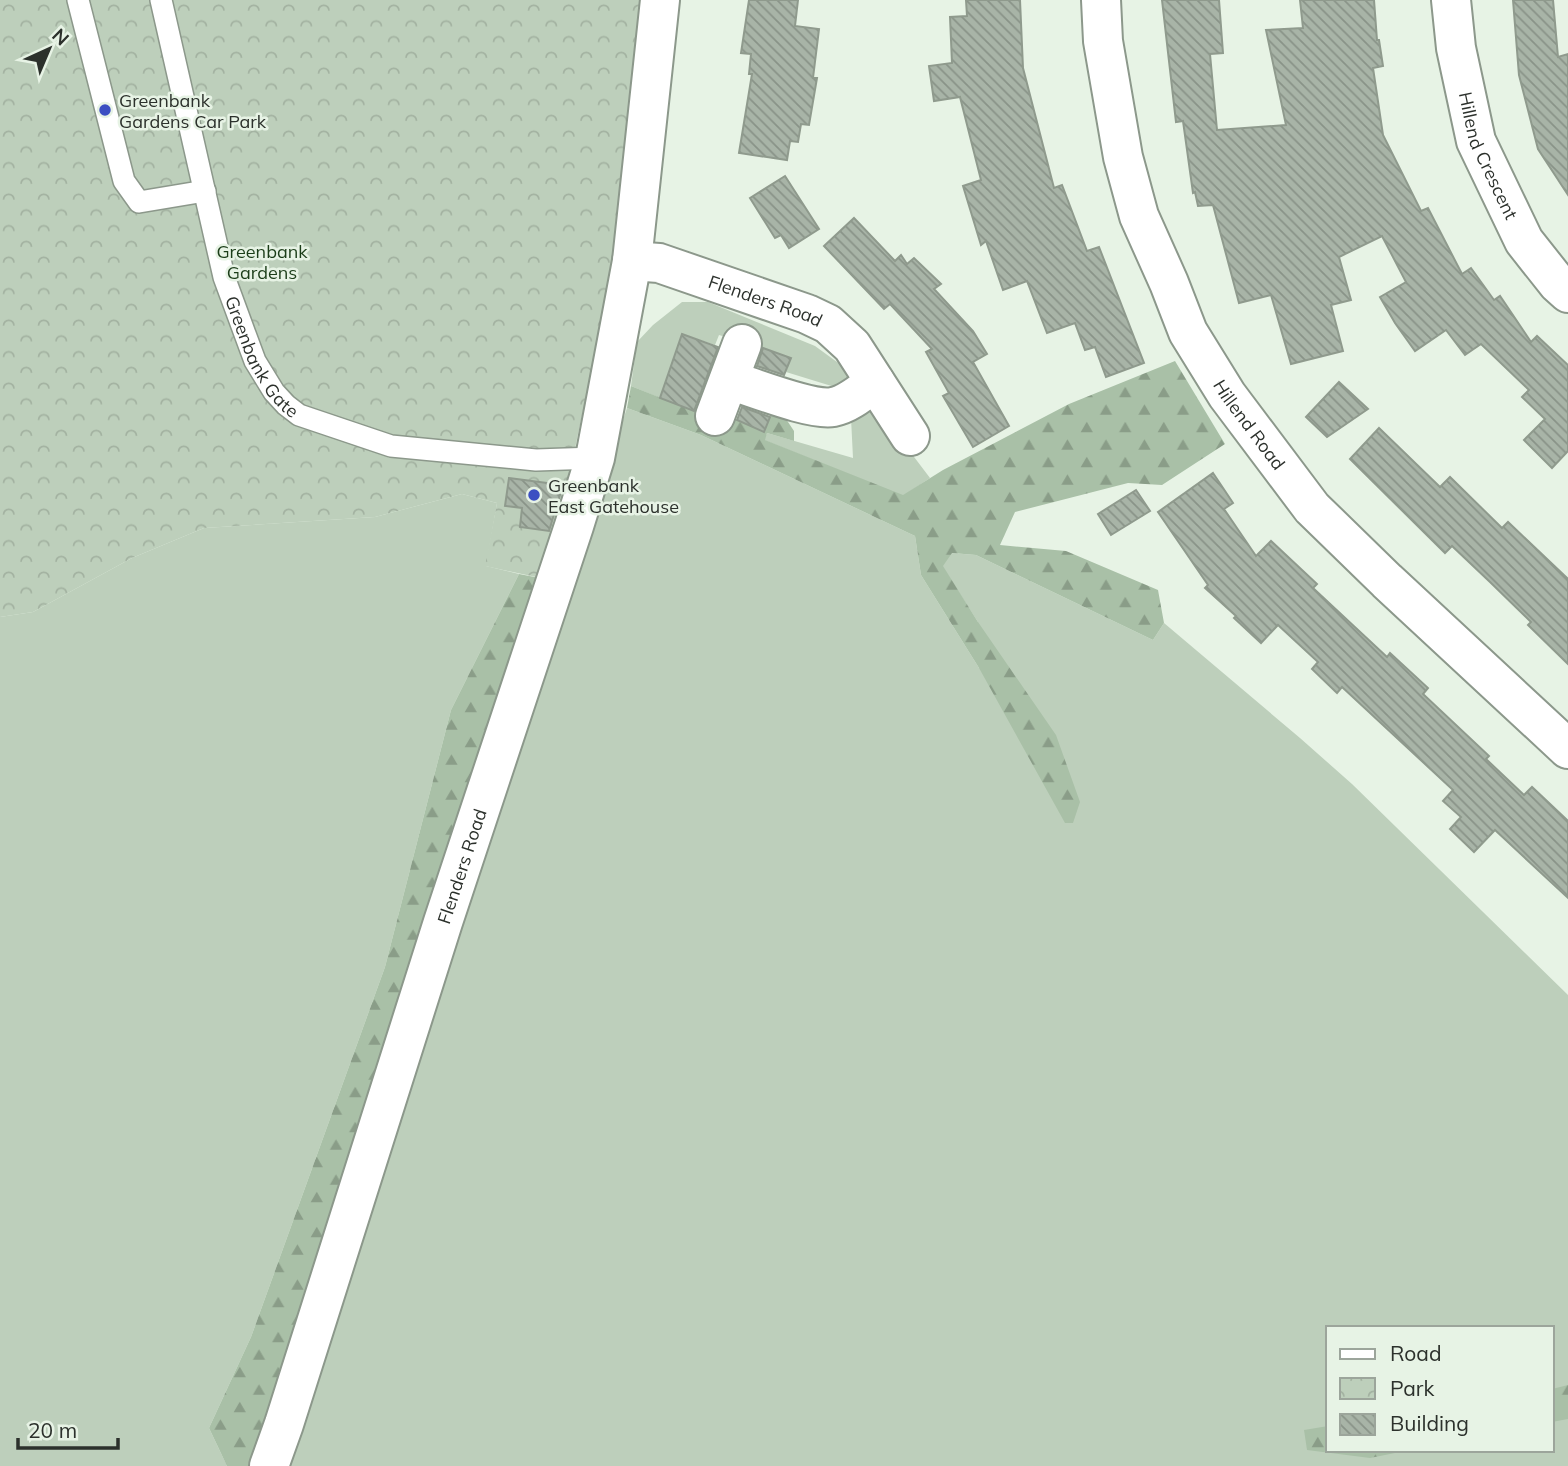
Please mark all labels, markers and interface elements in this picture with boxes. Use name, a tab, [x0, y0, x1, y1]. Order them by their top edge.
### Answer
north arrow	[14, 14, 84, 84]
text: N	[47, 23, 74, 50]
place label: Greenbank Gardens Car Park	[119, 89, 267, 133]
street label: Hillend Crescent	[1454, 90, 1523, 223]
marker: Greenbank Gardens Car Park	[97, 102, 113, 118]
park label: Greenbank Gardens	[216, 240, 308, 284]
street label: Flenders Road	[705, 269, 827, 331]
street label: Greenbank Gate	[220, 293, 304, 422]
street label: Hillend Road	[1209, 375, 1291, 474]
place label: Greenbank East Gatehouse	[548, 474, 679, 518]
marker: Greenbank East Gatehouse	[526, 487, 542, 503]
street label: Flenders Road	[432, 806, 491, 927]
legend	[1326, 1326, 1554, 1452]
text: Road	[1390, 1340, 1441, 1366]
text: Park	[1390, 1375, 1434, 1401]
scale bar	[18, 1406, 117, 1450]
text: Building	[1390, 1410, 1469, 1436]
text: 20 m	[28, 1417, 77, 1443]

